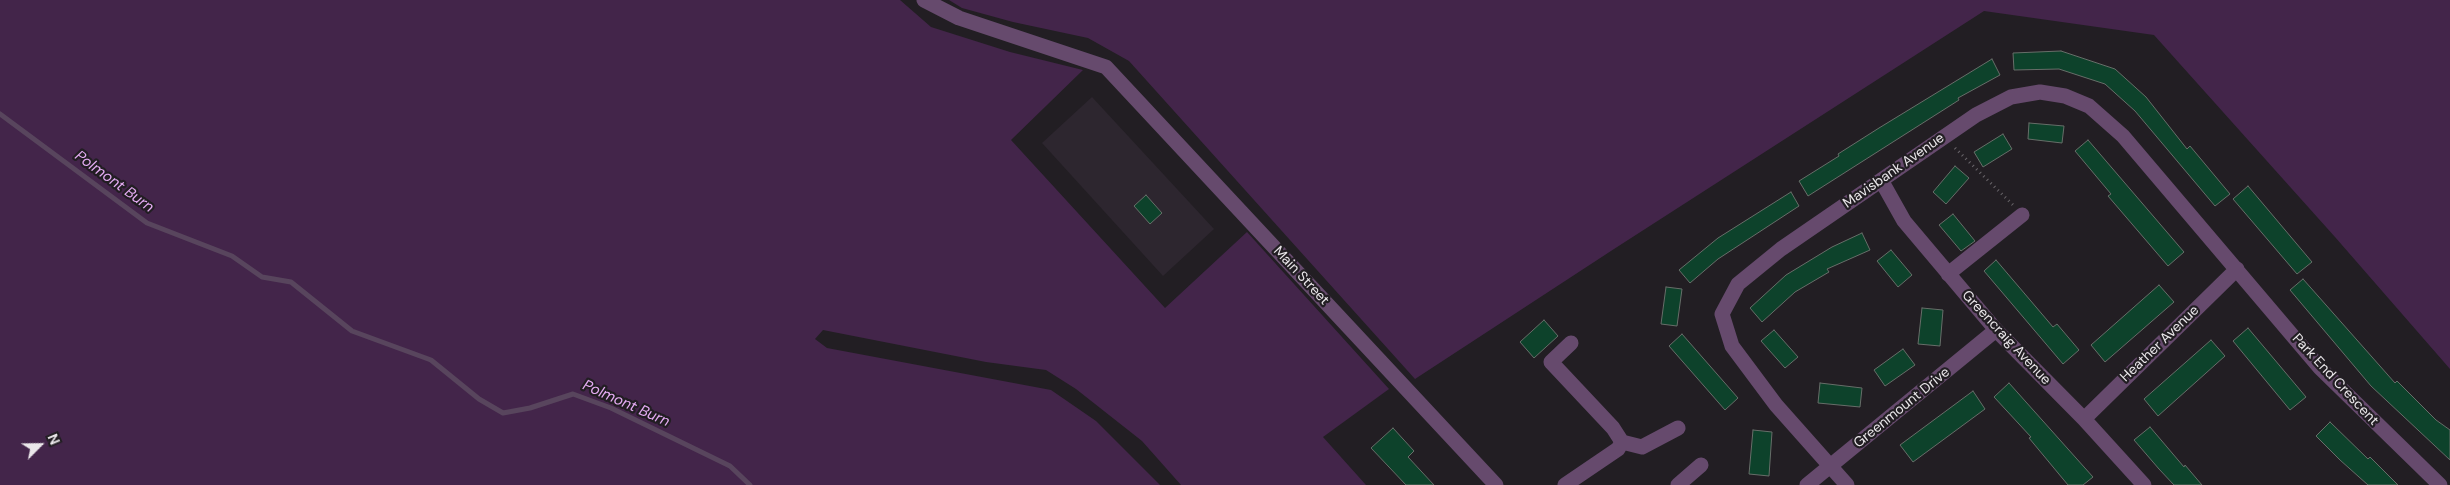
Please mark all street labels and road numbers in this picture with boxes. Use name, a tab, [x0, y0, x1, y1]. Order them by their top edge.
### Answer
street label: Mavisbank Avenue	[1840, 130, 1948, 212]
street label: Main Street	[1270, 243, 1332, 309]
street label: Greencraig Avenue	[1958, 287, 2054, 389]
street label: Heather Avenue	[2117, 302, 2203, 386]
street label: Park End Crescent	[2288, 331, 2382, 429]
street label: Greenmount Drive	[1851, 364, 1953, 452]

